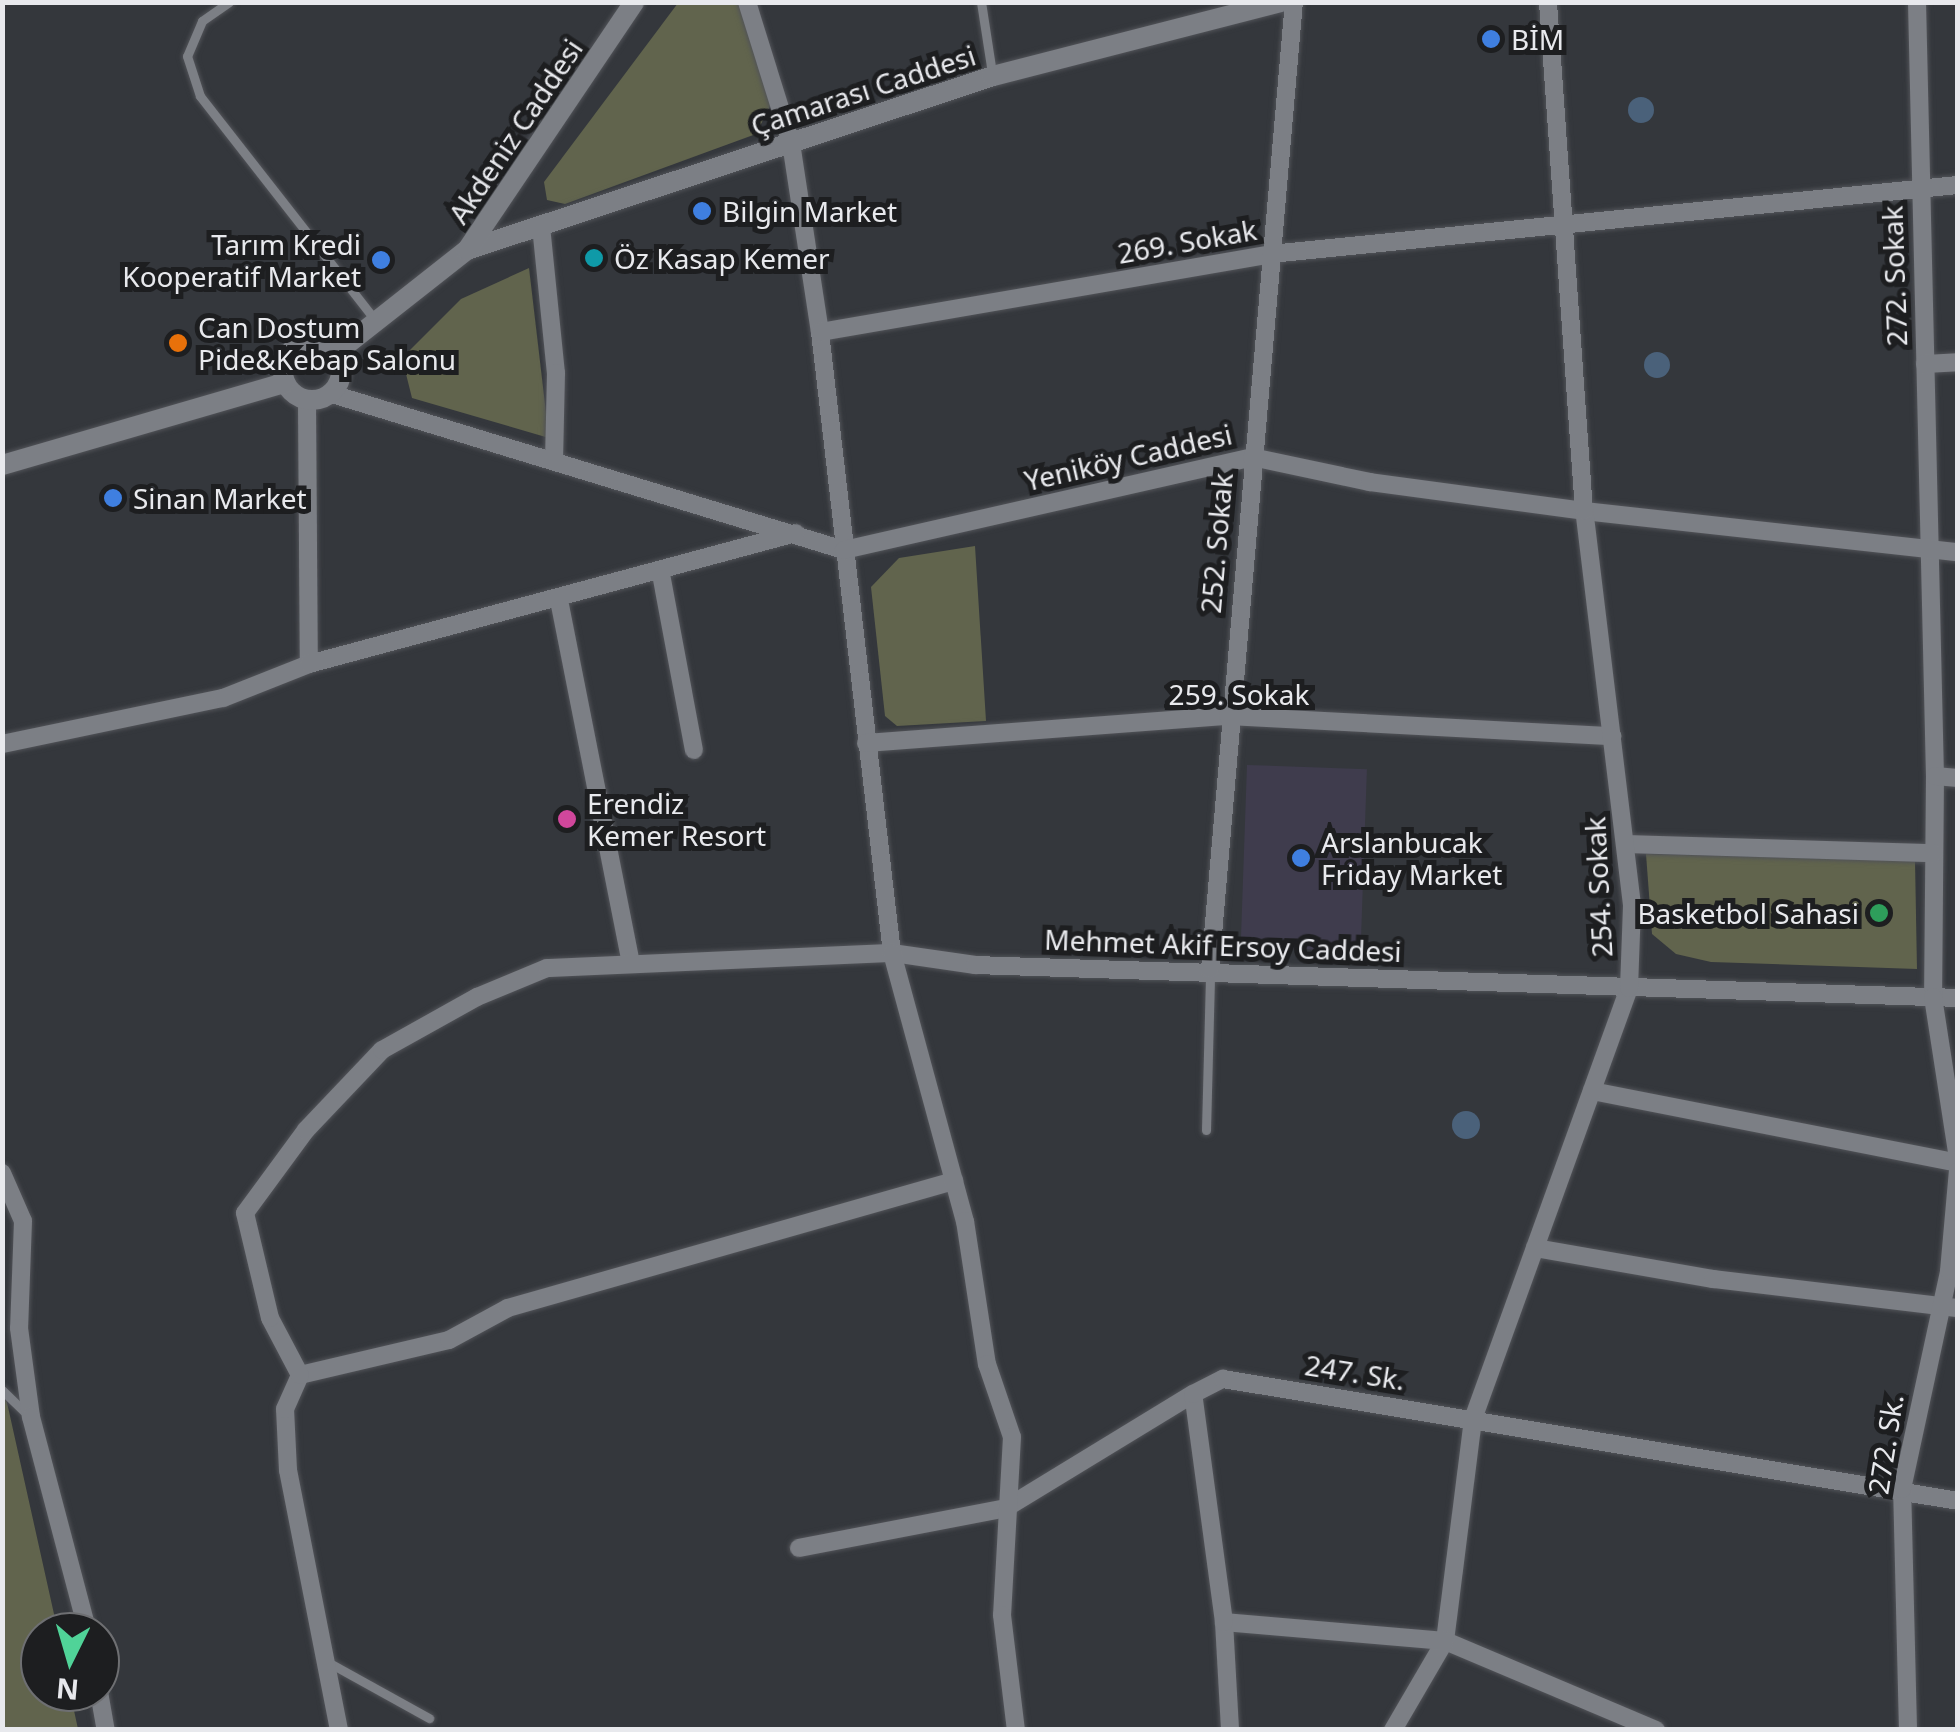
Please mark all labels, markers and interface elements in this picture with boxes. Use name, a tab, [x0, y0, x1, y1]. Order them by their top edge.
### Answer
place label: BİM	[1511, 22, 1564, 56]
marker: BİM	[1480, 28, 1502, 50]
street label: Akdeniz Caddesi	[441, 32, 589, 230]
street label: Çamarası Caddesi	[746, 38, 980, 142]
place label: Bilgin Market	[722, 194, 897, 228]
marker: Bilgin Market	[691, 200, 713, 222]
street label: 272. Sokak	[1875, 205, 1913, 347]
street label: 269. Sokak	[1115, 212, 1259, 270]
place label: Tarım Kredi Kooperatif Market	[122, 227, 361, 293]
place label: Öz Kasap Kemer	[614, 241, 830, 275]
marker: Öz Kasap Kemer	[583, 247, 605, 269]
marker: Tarım Kredi Kooperatif Market	[370, 249, 392, 271]
place label: Can Dostum Pide&Kebap Salonu	[198, 310, 456, 376]
marker: Can Dostum Pide&Kebap Salonu	[167, 332, 189, 354]
street label: Yeniköy Caddesi	[1021, 417, 1235, 497]
street label: 252. Sokak	[1193, 471, 1239, 615]
place label: Sinan Market	[133, 481, 307, 515]
marker: Sinan Market	[102, 487, 124, 509]
street label: 259. Sokak	[1169, 677, 1309, 711]
place label: Erendiz Kemer Resort	[587, 786, 766, 852]
marker: Erendiz Kemer Resort	[556, 808, 578, 830]
street label: 254. Sokak	[1578, 816, 1618, 958]
place label: Arslanbucak Friday Market	[1321, 825, 1502, 891]
marker: Arslanbucak Friday Market	[1290, 847, 1312, 869]
place label: Basketbol Sahasi	[1637, 896, 1859, 930]
marker: Basketbol Sahasi	[1868, 902, 1890, 924]
street label: Mehmet Akif Ersoy Caddesi	[1044, 922, 1402, 968]
street label: 247. Sk.	[1303, 1348, 1407, 1396]
street label: 272. Sk.	[1861, 1392, 1909, 1496]
north arrow	[20, 1612, 120, 1712]
text: N	[55, 1670, 81, 1710]

